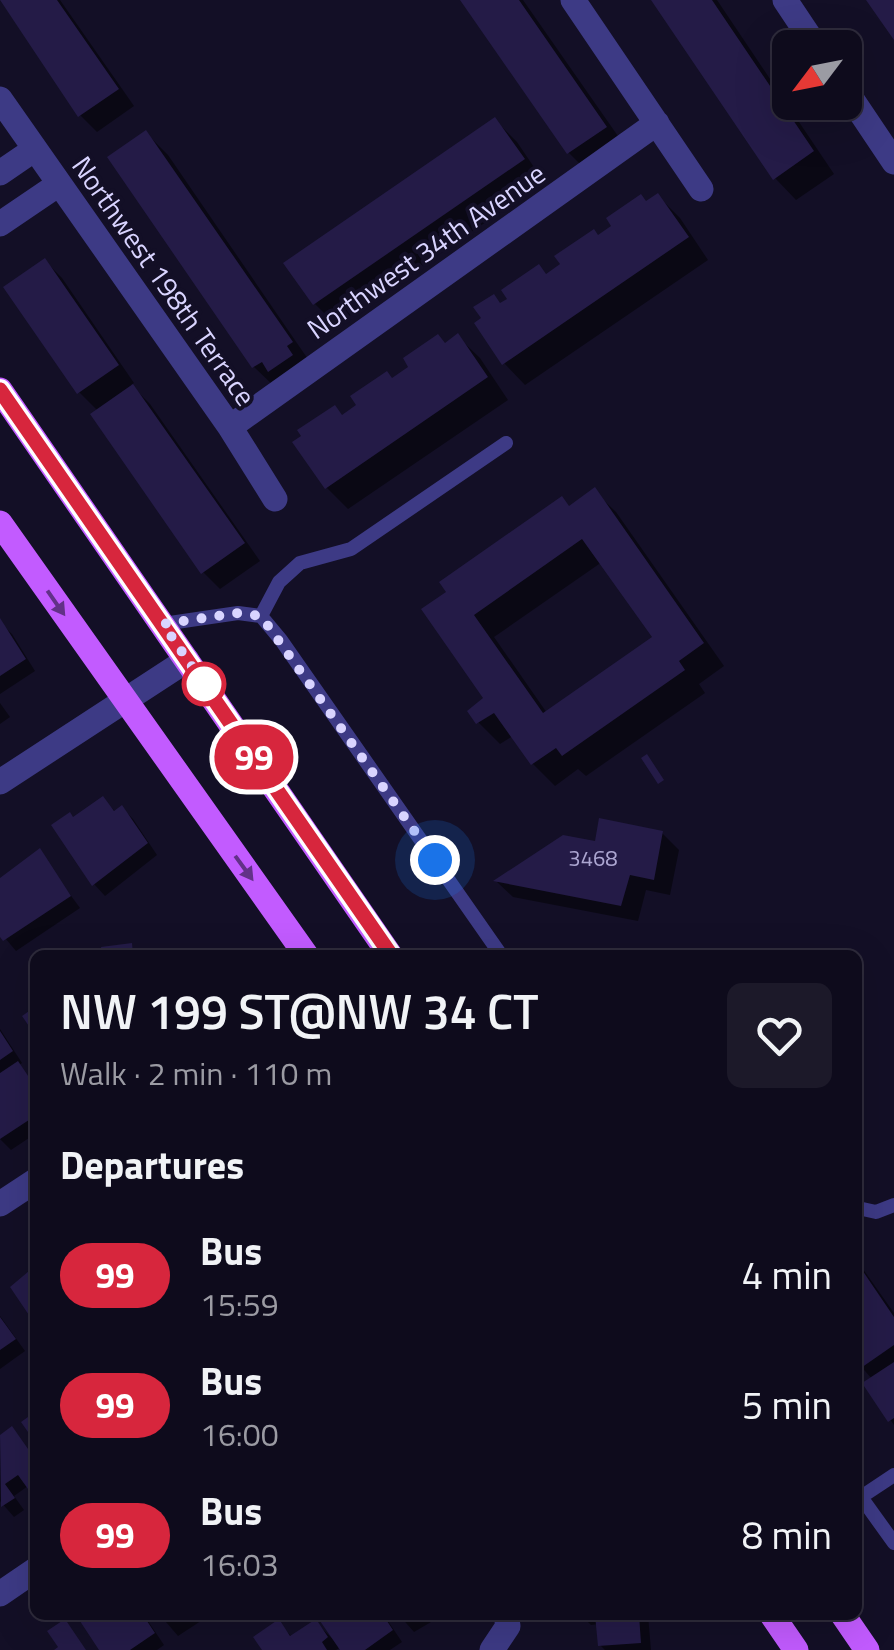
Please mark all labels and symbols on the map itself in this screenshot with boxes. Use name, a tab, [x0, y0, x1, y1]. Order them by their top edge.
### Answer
north arrow	[772, 30, 862, 120]
street label: Northwest 198th Terrace	[62, 147, 267, 414]
street label: Northwest 34th Avenue	[298, 152, 554, 349]
one-way arrow	[46, 590, 65, 617]
unlabelled marker	[183, 663, 225, 705]
line badge: 99	[209, 724, 299, 790]
your location	[410, 835, 460, 885]
house number: 3468	[568, 841, 618, 875]
one-way arrow	[234, 855, 253, 881]

